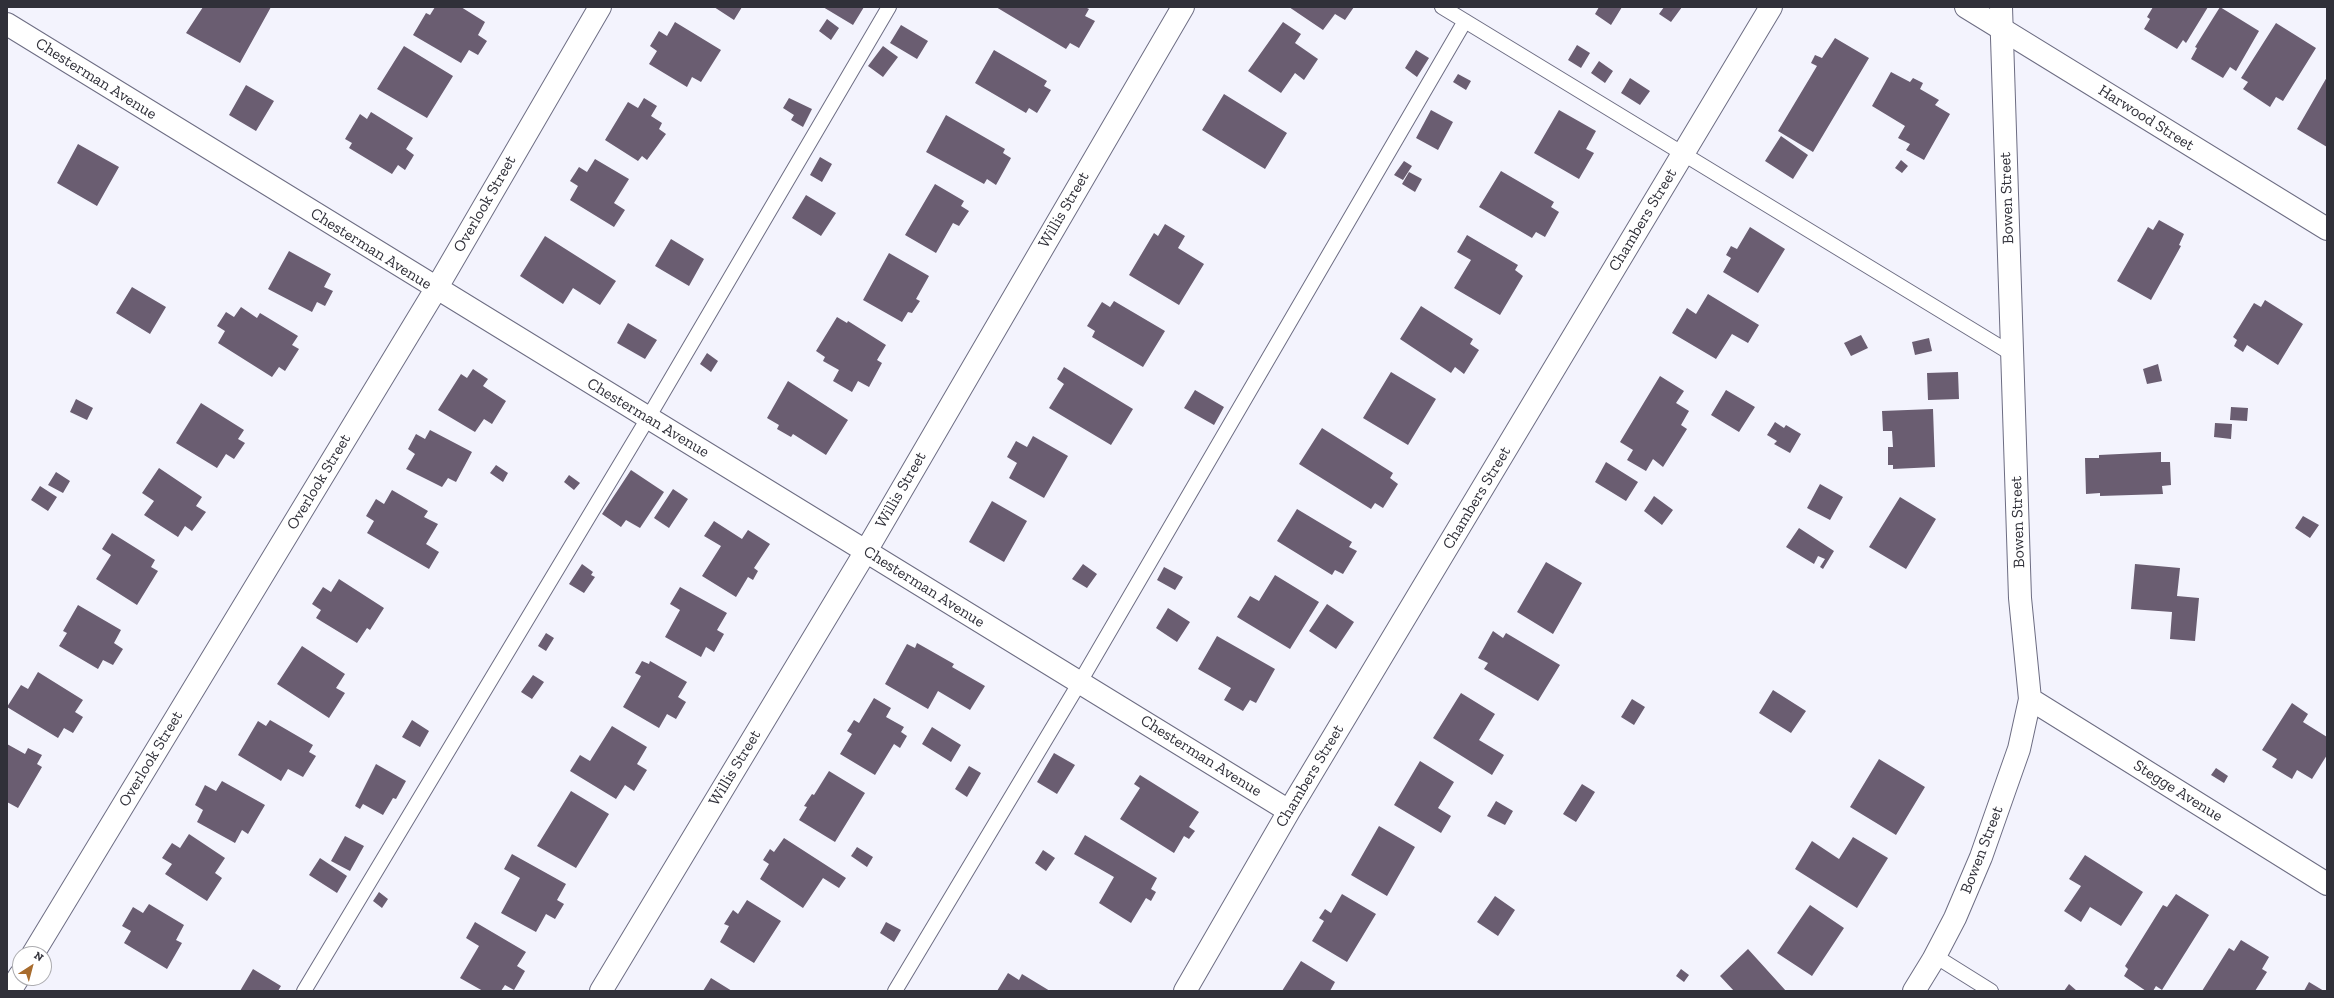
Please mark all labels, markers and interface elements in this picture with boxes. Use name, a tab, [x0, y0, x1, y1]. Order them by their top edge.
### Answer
street label: Chesterman Avenue	[32, 34, 160, 124]
street label: Harwood Street	[2095, 81, 2197, 155]
street label: Overlook Street	[450, 152, 520, 256]
street label: Bowen Street	[1996, 152, 2018, 244]
street label: Chambers Street	[1605, 165, 1681, 275]
street label: Willis Street	[1034, 168, 1094, 252]
street label: Chesterman Avenue	[307, 204, 435, 294]
street label: Chesterman Avenue	[583, 374, 713, 462]
street label: Overlook Street	[283, 431, 355, 533]
street label: Chambers Street	[1439, 443, 1515, 553]
street label: Willis Street	[871, 448, 931, 532]
street label: Bowen Street	[2007, 476, 2029, 568]
street label: Chesterman Avenue	[860, 542, 988, 632]
street label: Overlook Street	[115, 708, 187, 810]
street label: Chesterman Avenue	[1137, 711, 1265, 801]
street label: Chambers Street	[1272, 721, 1348, 831]
street label: Willis Street	[705, 727, 765, 809]
street label: Stegge Avenue	[2130, 756, 2226, 826]
street label: Bowen Street	[1957, 803, 2007, 897]
north arrow	[12, 946, 52, 986]
text: N	[32, 949, 46, 964]

